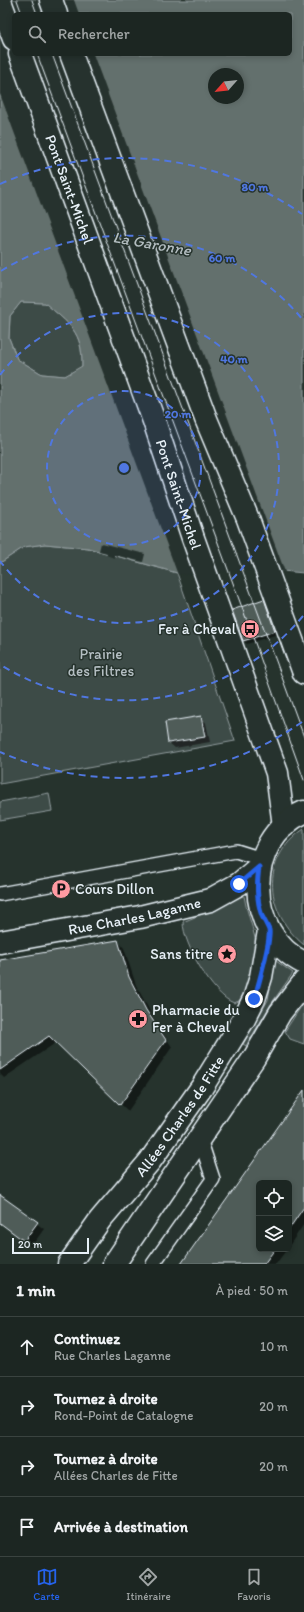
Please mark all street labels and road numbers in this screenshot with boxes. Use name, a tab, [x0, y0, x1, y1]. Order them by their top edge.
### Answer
street label: Pont Saint-Michel	[41, 132, 98, 247]
street label: Pont Saint-Michel	[152, 437, 206, 552]
street label: Rue Charles Laganne	[67, 894, 203, 939]
street label: Allées Charles de Fitte	[132, 1053, 228, 1180]

